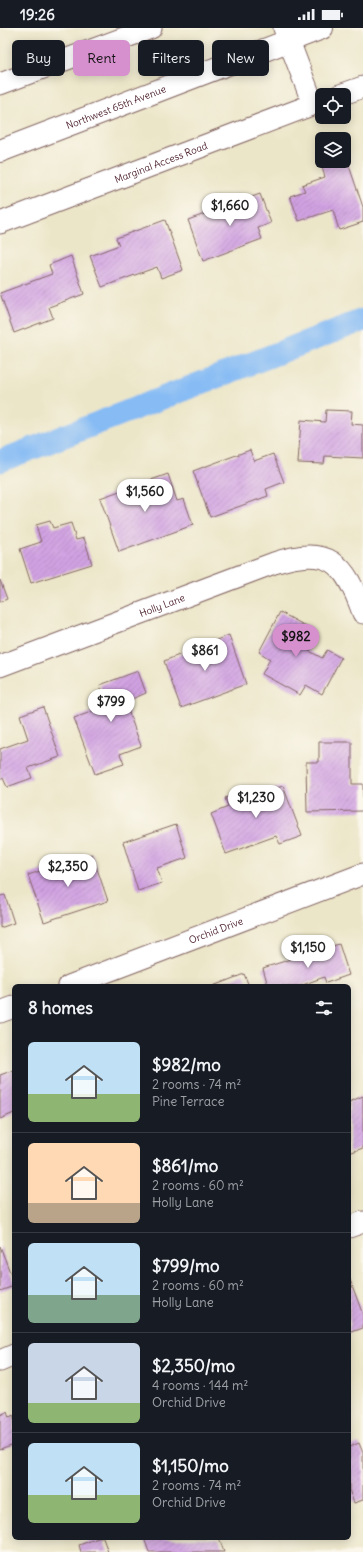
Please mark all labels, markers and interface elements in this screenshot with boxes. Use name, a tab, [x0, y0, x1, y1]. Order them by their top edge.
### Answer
text: 19:26	[20, 5, 55, 24]
chip: Buy	[12, 40, 65, 76]
chip: Rent	[73, 40, 130, 76]
chip: Filters	[138, 40, 204, 76]
chip: New	[212, 40, 269, 76]
street label: Northwest 65th Avenue	[64, 82, 168, 132]
map controls	[315, 88, 351, 168]
button: locate	[315, 88, 351, 124]
button: layers	[315, 132, 351, 168]
street label: Marginal Access Road	[112, 138, 209, 186]
pin: $1,660	[197, 193, 263, 227]
text: $1,660	[211, 197, 249, 214]
pin: $1,560	[112, 479, 178, 513]
text: $1,560	[126, 483, 164, 500]
street label: Holly Lane	[137, 591, 187, 620]
pin: $982	[272, 624, 320, 658]
text: $982	[281, 628, 311, 645]
pin: $861	[181, 638, 229, 672]
text: $861	[191, 642, 219, 659]
pin: $799	[87, 689, 135, 723]
text: $799	[97, 693, 125, 710]
pin: $1,230	[223, 785, 289, 819]
text: $1,230	[237, 789, 275, 806]
pin: $2,350	[35, 854, 101, 888]
text: $2,350	[48, 858, 88, 875]
street label: Orchid Drive	[187, 914, 245, 946]
pin: $1,150	[275, 935, 341, 969]
text: $1,150	[290, 939, 326, 956]
text: 8 homes	[28, 997, 93, 1019]
icon: filters	[313, 997, 335, 1019]
text: $982/mo	[152, 1054, 221, 1076]
icon: home	[60, 1058, 108, 1106]
text: 2 rooms · 74 m²	[152, 1076, 241, 1093]
text: Pine Terrace	[152, 1093, 224, 1110]
text: $861/mo	[152, 1155, 218, 1177]
icon: home	[60, 1159, 108, 1207]
text: 2 rooms · 60 m²	[152, 1177, 244, 1194]
text: Holly Lane	[152, 1194, 214, 1211]
text: $799/mo	[152, 1255, 219, 1277]
icon: home	[60, 1259, 108, 1307]
text: 2 rooms · 60 m²	[152, 1277, 244, 1294]
text: Holly Lane	[152, 1294, 214, 1311]
text: $2,350/mo	[152, 1355, 235, 1377]
icon: home	[60, 1359, 108, 1407]
text: 4 rooms · 144 m²	[152, 1377, 248, 1394]
text: Orchid Drive	[152, 1394, 226, 1411]
text: $1,150/mo	[152, 1455, 229, 1477]
icon: home	[60, 1459, 108, 1507]
text: 2 rooms · 74 m²	[152, 1477, 241, 1494]
text: Orchid Drive	[152, 1494, 226, 1511]

